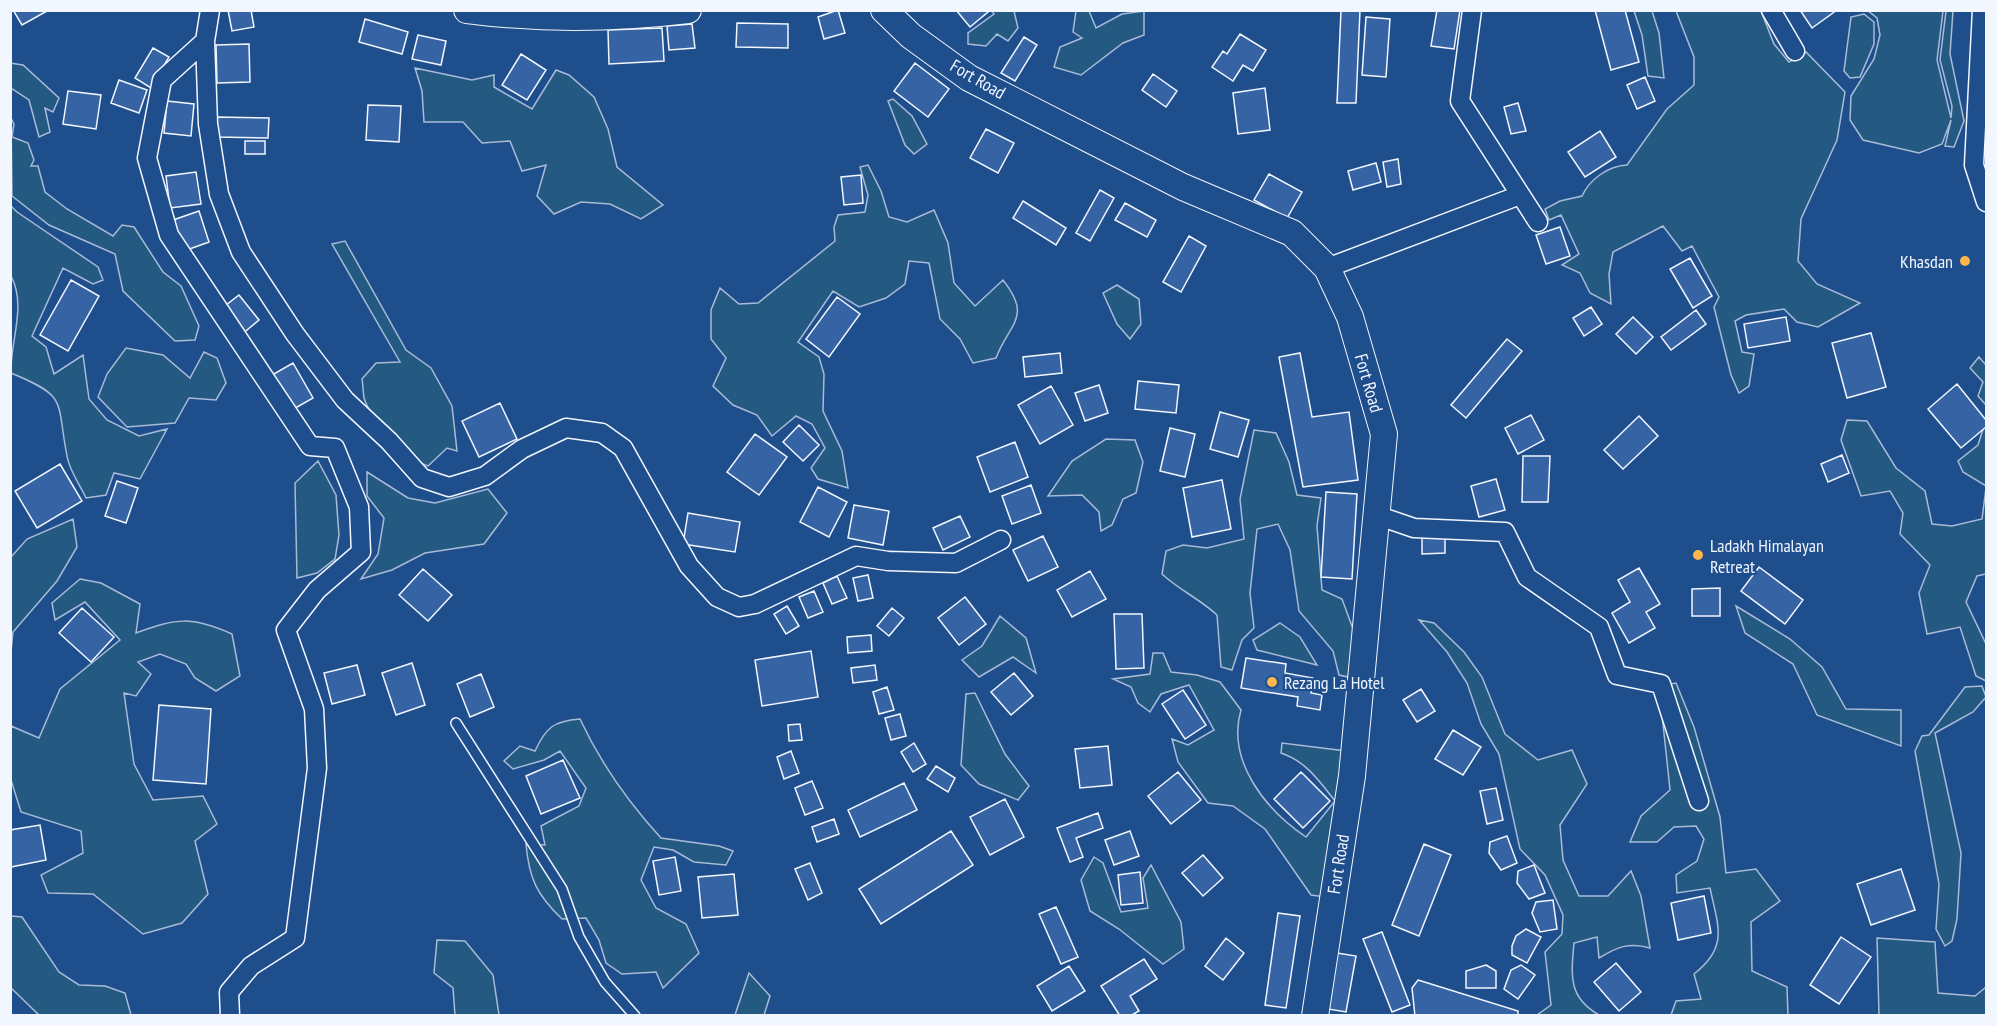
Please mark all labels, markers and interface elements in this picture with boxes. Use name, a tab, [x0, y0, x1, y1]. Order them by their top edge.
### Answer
street label: Fort Road	[946, 54, 1010, 104]
place label: Khasdan	[1900, 250, 1953, 273]
marker: Khasdan	[1958, 254, 1972, 268]
street label: Fort Road	[1350, 351, 1388, 415]
place label: Ladakh Himalayan Retreat	[1710, 534, 1824, 578]
marker: Ladakh Himalayan Retreat	[1691, 548, 1705, 562]
place label: Rezang La Hotel	[1284, 671, 1385, 694]
marker: Rezang La Hotel	[1265, 675, 1279, 689]
street label: Fort Road	[1322, 833, 1354, 895]

